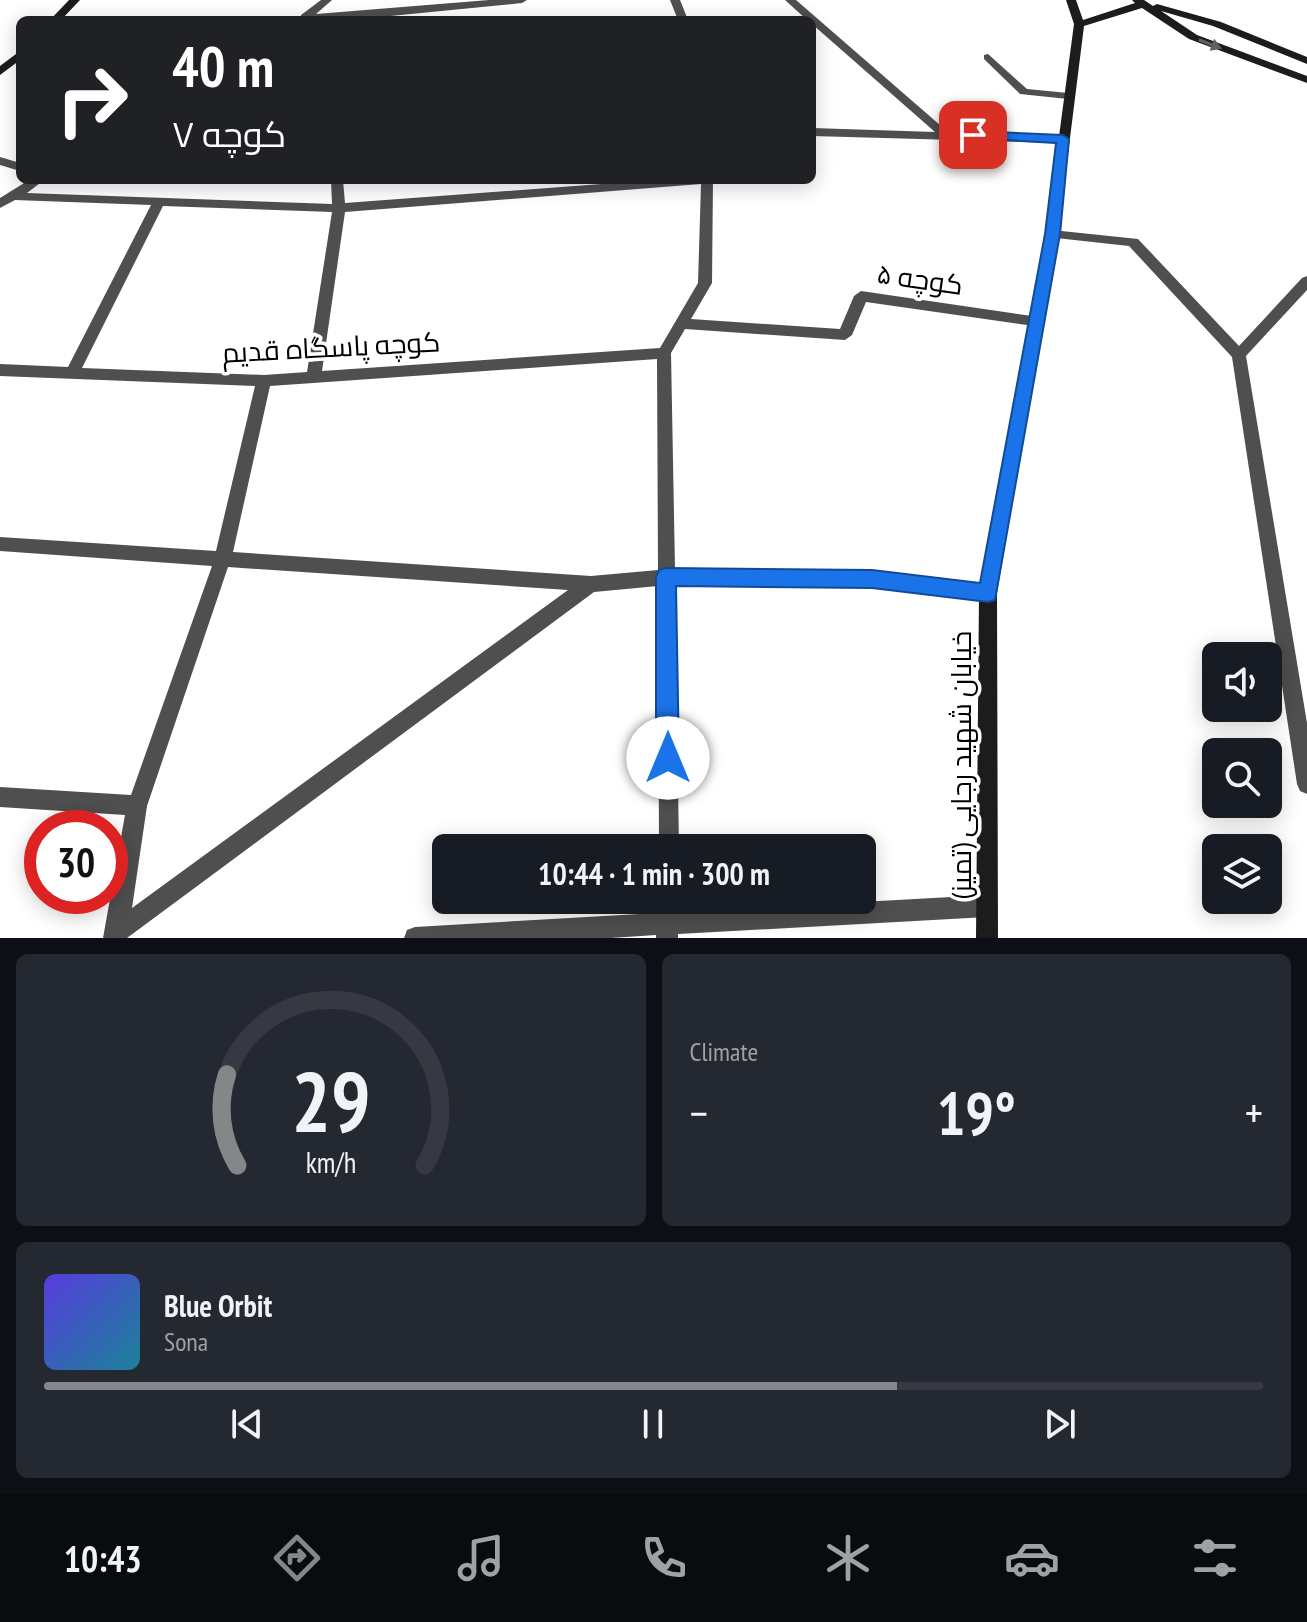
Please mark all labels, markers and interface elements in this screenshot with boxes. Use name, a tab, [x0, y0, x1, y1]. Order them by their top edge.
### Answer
text: 40 m	[172, 30, 274, 102]
one-way arrow	[1198, 38, 1222, 51]
icon: right	[40, 48, 144, 152]
pin	[939, 101, 1007, 169]
text: کوچه ۷	[172, 110, 286, 157]
icon: arrive	[951, 113, 995, 157]
street label: کوچه ۵	[874, 254, 966, 304]
street label: کوچه پاسگاه قدیم	[221, 322, 441, 373]
street label: خیابان شهید رجایی (تمیز)	[942, 631, 979, 899]
map controls	[1202, 642, 1282, 914]
button: sound	[1202, 642, 1282, 722]
position arrow	[626, 716, 710, 800]
button: search	[1202, 738, 1282, 818]
speed limit sign: 30	[24, 810, 128, 914]
button: layers	[1202, 834, 1282, 914]
text: 10:44 · 1 min · 300 m	[538, 854, 770, 893]
text: Climate	[690, 1035, 758, 1068]
text: 29	[291, 1047, 371, 1155]
text: 19°	[937, 1074, 1016, 1152]
text: −	[690, 1084, 708, 1141]
text: +	[1245, 1084, 1263, 1141]
text: km/h	[305, 1144, 356, 1181]
text: Blue Orbit	[164, 1286, 272, 1325]
text: Sona	[164, 1325, 208, 1358]
icon: previous	[225, 1402, 269, 1446]
icon: pause	[631, 1402, 675, 1446]
icon: next	[1038, 1402, 1082, 1446]
icon: directions	[269, 1530, 325, 1586]
icon: music	[453, 1530, 509, 1586]
icon: phone	[636, 1530, 692, 1586]
icon: climate	[820, 1530, 876, 1586]
icon: car	[1004, 1530, 1060, 1586]
icon: filters	[1187, 1530, 1243, 1586]
text: 10:43	[64, 1535, 142, 1582]

